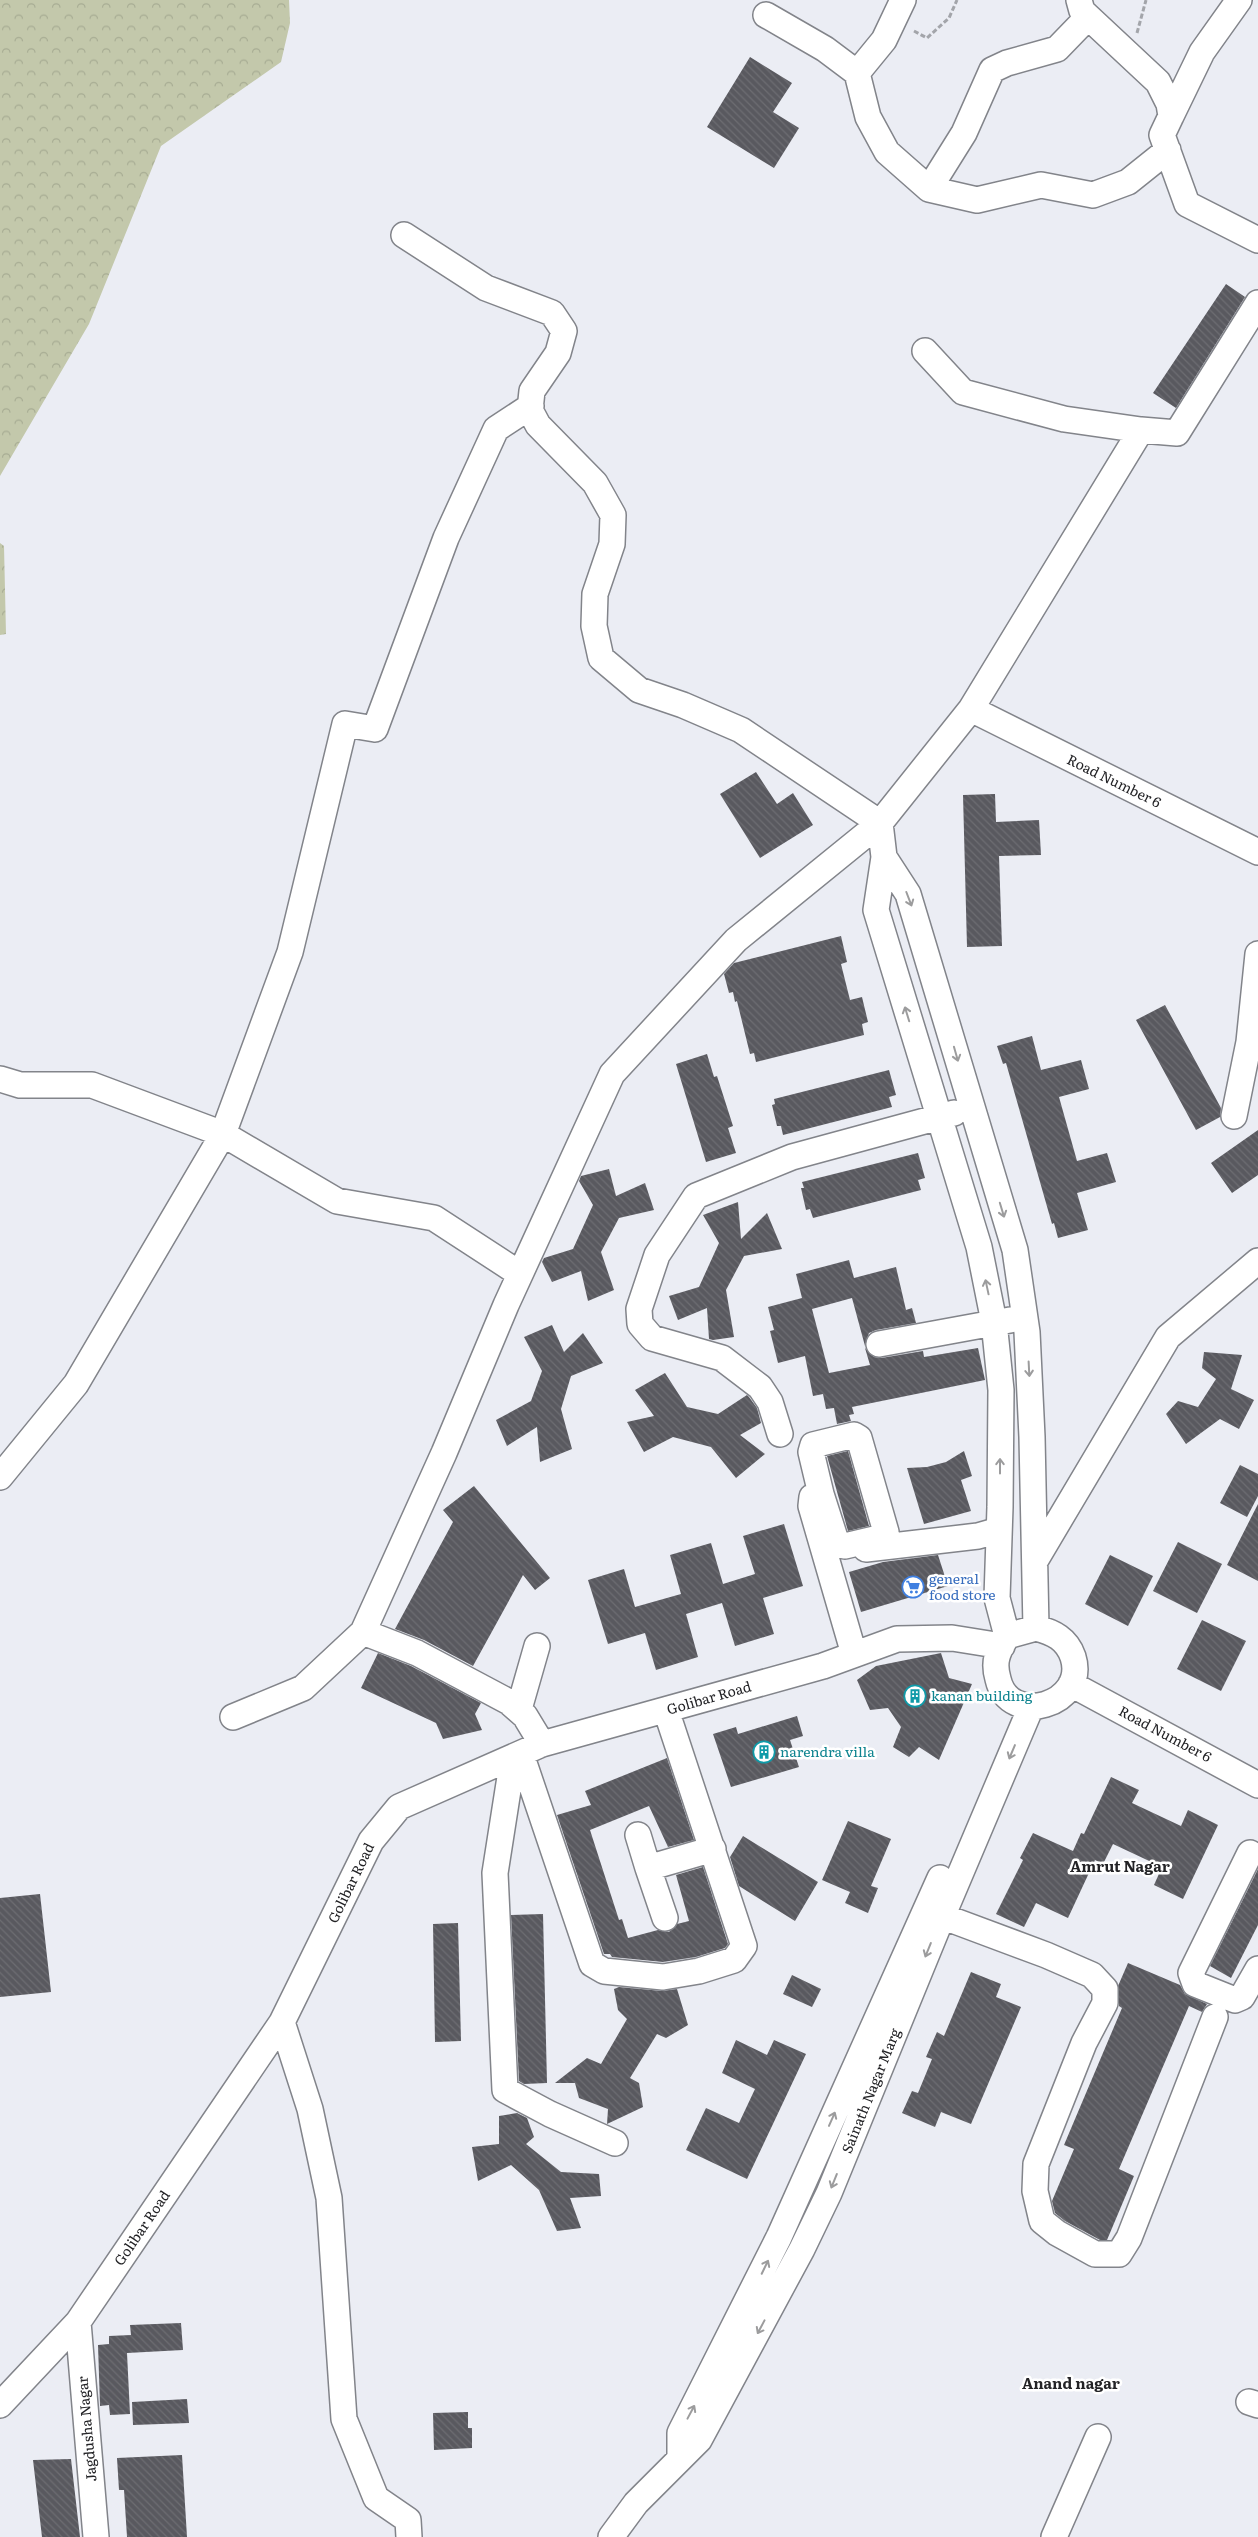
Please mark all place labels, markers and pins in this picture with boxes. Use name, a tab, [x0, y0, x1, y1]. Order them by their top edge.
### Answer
place label: general food store	[929, 1568, 996, 1604]
supermarket icon: general food store	[901, 1575, 925, 1599]
building icon: kanan building	[903, 1684, 927, 1708]
place label: kanan building	[931, 1685, 1033, 1705]
building icon: narendra villa	[752, 1740, 776, 1764]
place label: narendra villa	[780, 1741, 875, 1761]

